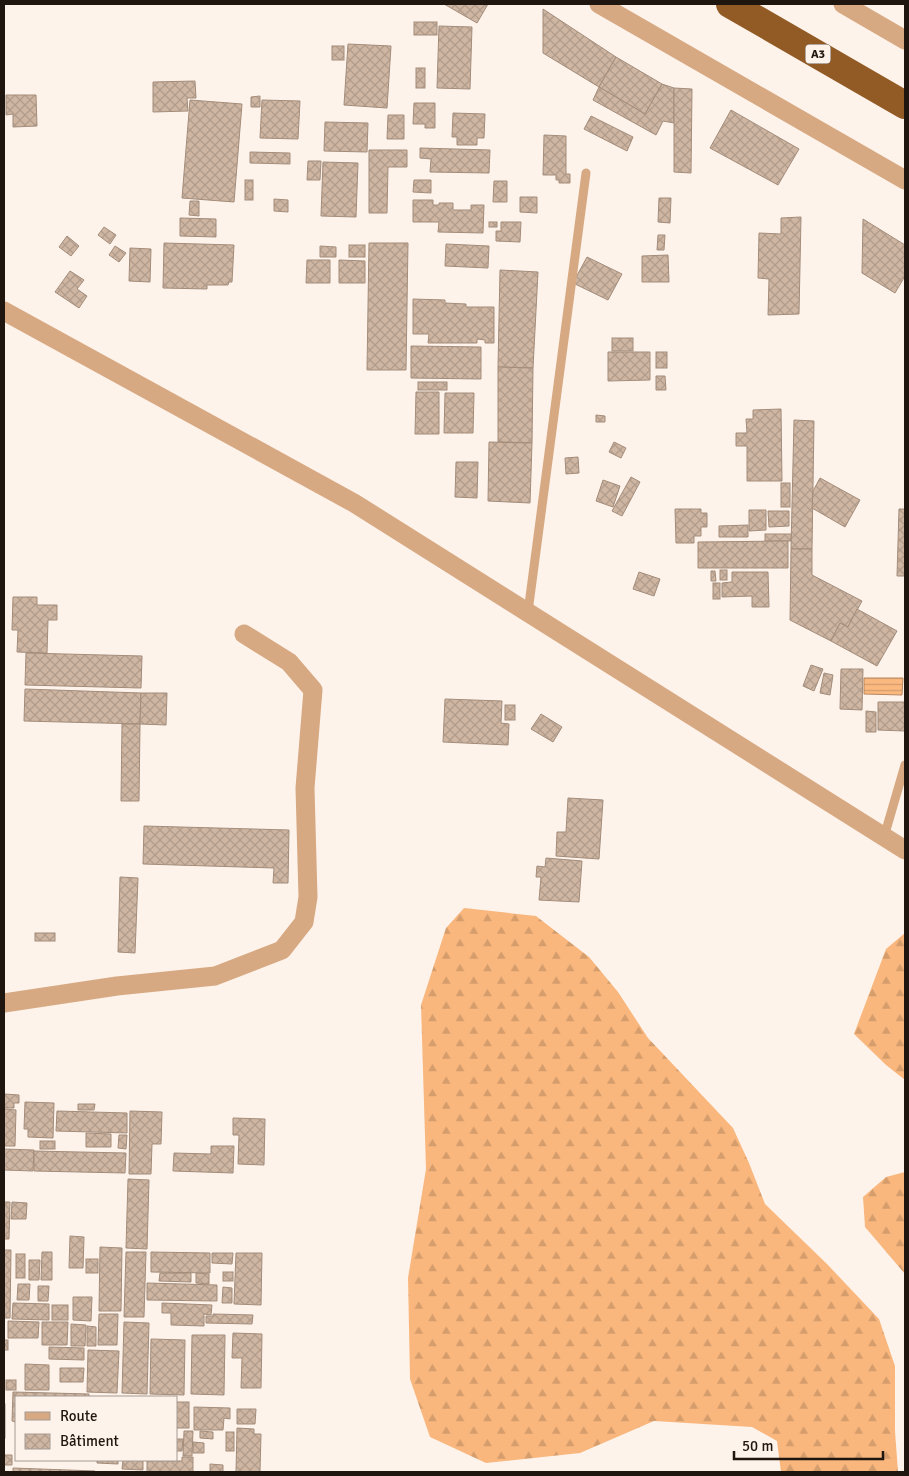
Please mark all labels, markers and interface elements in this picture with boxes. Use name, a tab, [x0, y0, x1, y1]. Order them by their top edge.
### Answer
road number: A3	[806, 44, 830, 64]
legend	[15, 1396, 178, 1461]
text: Route	[60, 1407, 97, 1425]
scale bar	[734, 1428, 883, 1460]
text: Bâtiment	[60, 1432, 119, 1450]
text: 50 m	[742, 1437, 773, 1455]

